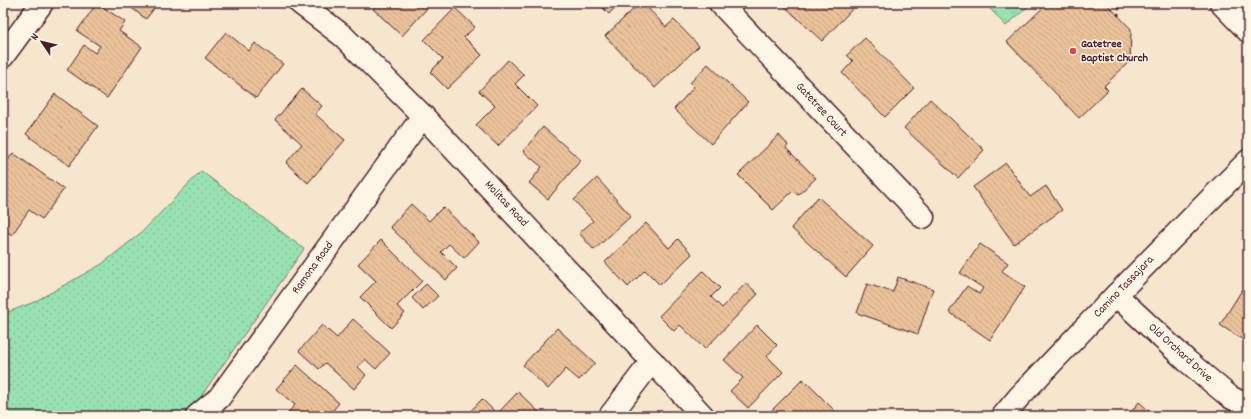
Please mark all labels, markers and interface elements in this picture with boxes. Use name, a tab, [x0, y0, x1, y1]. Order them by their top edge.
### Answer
north arrow	[22, 22, 62, 62]
text: N	[27, 30, 44, 44]
place label: Gatetree Baptist Church	[1081, 36, 1149, 67]
marker: Gatetree Baptist Church	[1068, 46, 1078, 56]
street label: Gatetree Court	[791, 79, 851, 141]
street label: Molitas Road	[480, 177, 532, 231]
street label: Ramona Road	[288, 238, 338, 298]
street label: Camino Tassajara	[1090, 252, 1158, 322]
street label: Old Orchard Drive	[1144, 319, 1216, 387]

